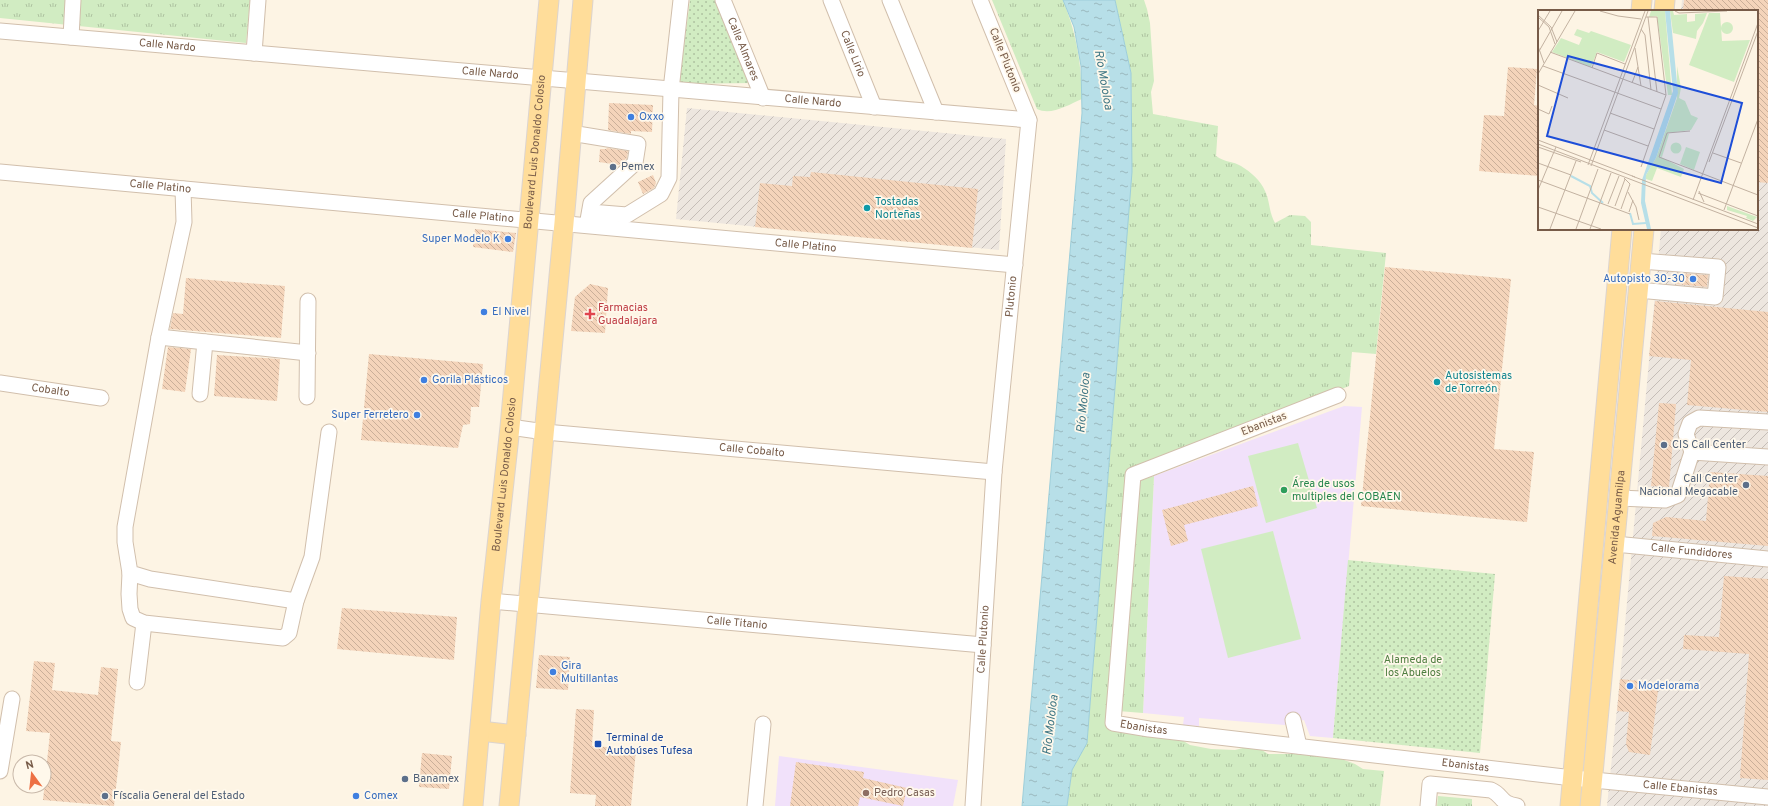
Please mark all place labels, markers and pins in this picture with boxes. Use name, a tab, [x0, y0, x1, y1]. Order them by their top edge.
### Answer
place label: Oxxo	[639, 110, 664, 124]
marker: Oxxo	[626, 112, 636, 122]
place label: Pemex	[621, 160, 655, 174]
marker: Pemex	[608, 162, 618, 172]
place label: Tostadas Norteñas	[875, 195, 921, 222]
marker: Tostadas Norteñas	[862, 203, 872, 213]
place label: Super Modelo K	[422, 232, 500, 246]
marker: Super Modelo K	[503, 234, 513, 244]
place label: Autopisto 30-30	[1603, 272, 1685, 286]
marker: Autopisto 30-30	[1688, 274, 1698, 284]
place label: Farmacias Guadalajara	[598, 301, 658, 328]
place label: El Nivel	[492, 305, 529, 319]
marker: El Nivel	[479, 307, 489, 317]
marker: Farmacias Guadalajara	[585, 309, 595, 319]
place label: Autosistemas de Torreón	[1445, 369, 1512, 396]
place label: Gorila Plásticos	[432, 373, 508, 387]
marker: Gorila Plásticos	[419, 375, 429, 385]
marker: Autosistemas de Torreón	[1432, 377, 1442, 387]
place label: Super Ferretero	[331, 408, 409, 422]
marker: Super Ferretero	[412, 410, 422, 420]
place label: CIS Call Center	[1672, 438, 1747, 452]
marker: CIS Call Center	[1659, 440, 1669, 450]
place label: Call Center Nacional Megacable	[1639, 472, 1739, 499]
place label: Área de usos multiples del COBAEN	[1292, 476, 1401, 504]
marker: Call Center Nacional Megacable	[1741, 480, 1751, 490]
marker: Área de usos multiples del COBAEN	[1279, 485, 1289, 495]
place label: Gira Multillantas	[561, 659, 618, 686]
marker: Gira Multillantas	[548, 667, 558, 677]
place label: Modelorama	[1638, 679, 1700, 693]
marker: Modelorama	[1625, 681, 1635, 691]
place label: Terminal de Autobúses Tufesa	[606, 731, 693, 758]
marker: Terminal de Autobúses Tufesa	[593, 739, 603, 749]
place label: Banamex	[413, 772, 459, 786]
marker: Banamex	[400, 774, 410, 784]
place label: Pedro Casas	[874, 786, 935, 800]
marker: Pedro Casas	[861, 788, 871, 798]
place label: Físcalia General del Estado	[113, 789, 245, 803]
place label: Comex	[364, 789, 398, 803]
marker: Físcalia General del Estado	[100, 791, 110, 801]
marker: Comex	[351, 791, 361, 801]

